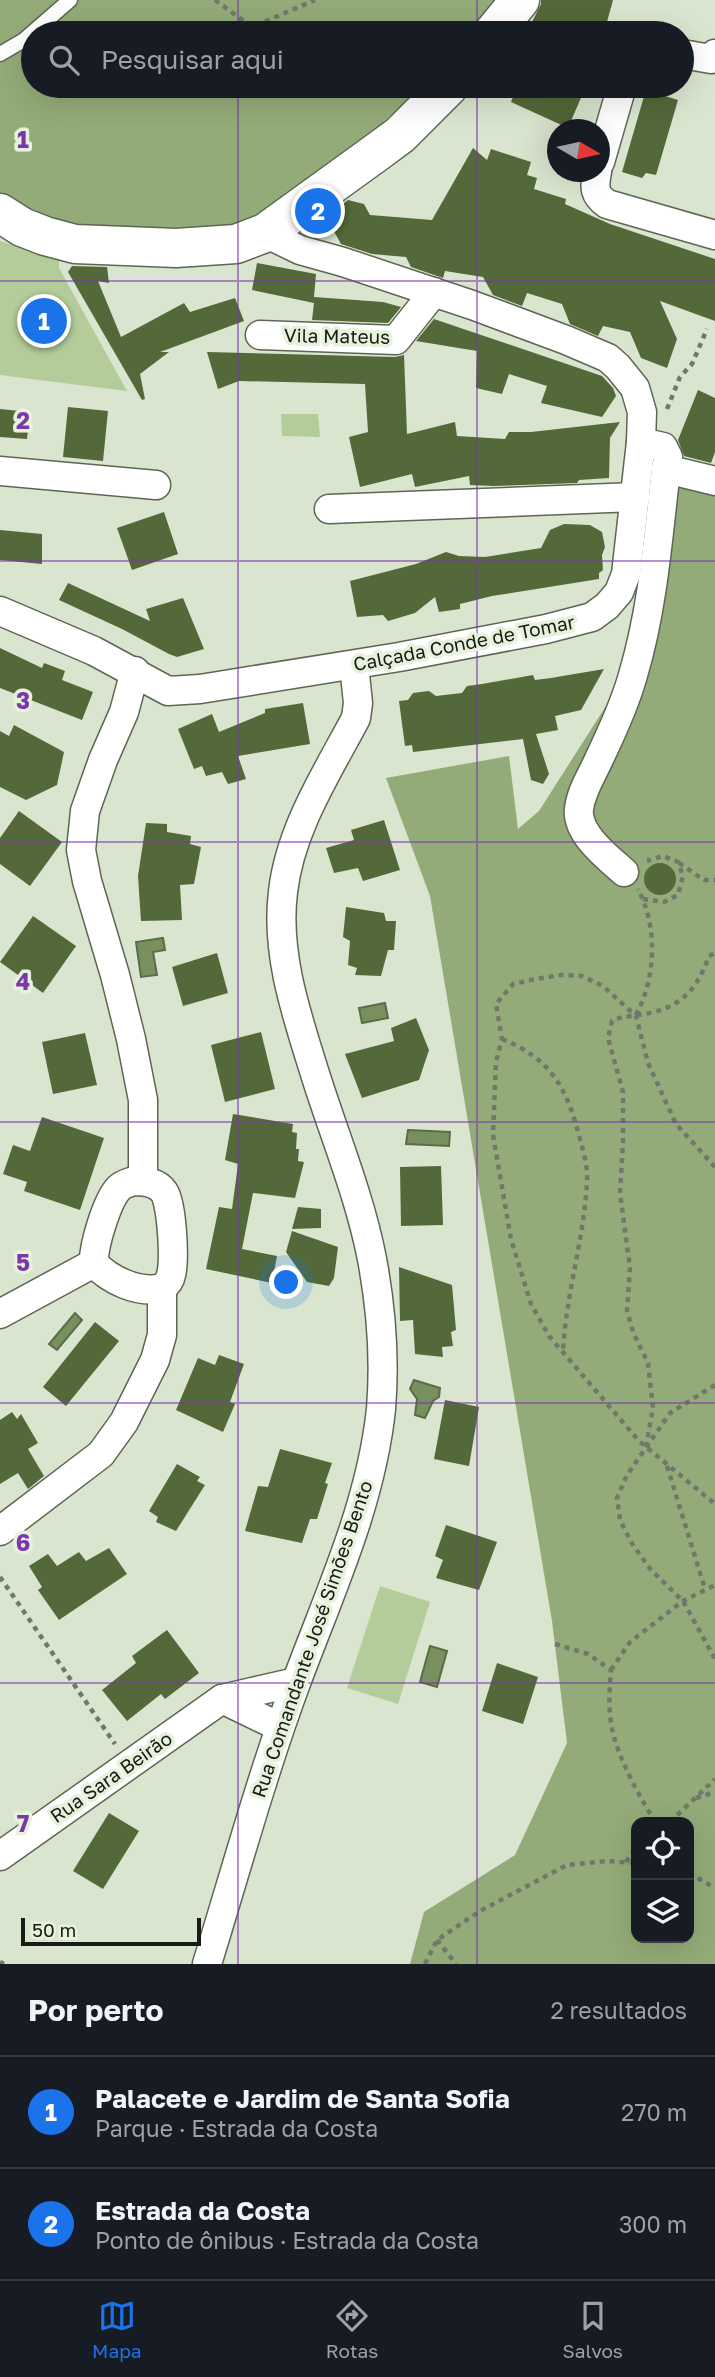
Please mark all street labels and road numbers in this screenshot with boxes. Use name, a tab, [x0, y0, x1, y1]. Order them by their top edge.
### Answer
street label: Vila Mateus	[284, 323, 390, 348]
street label: Calçada Conde de Tomar	[351, 610, 577, 675]
street label: Rua Comandante José Simões Bento	[246, 1477, 377, 1800]
street label: Rua Sara Beirão	[45, 1726, 176, 1827]

